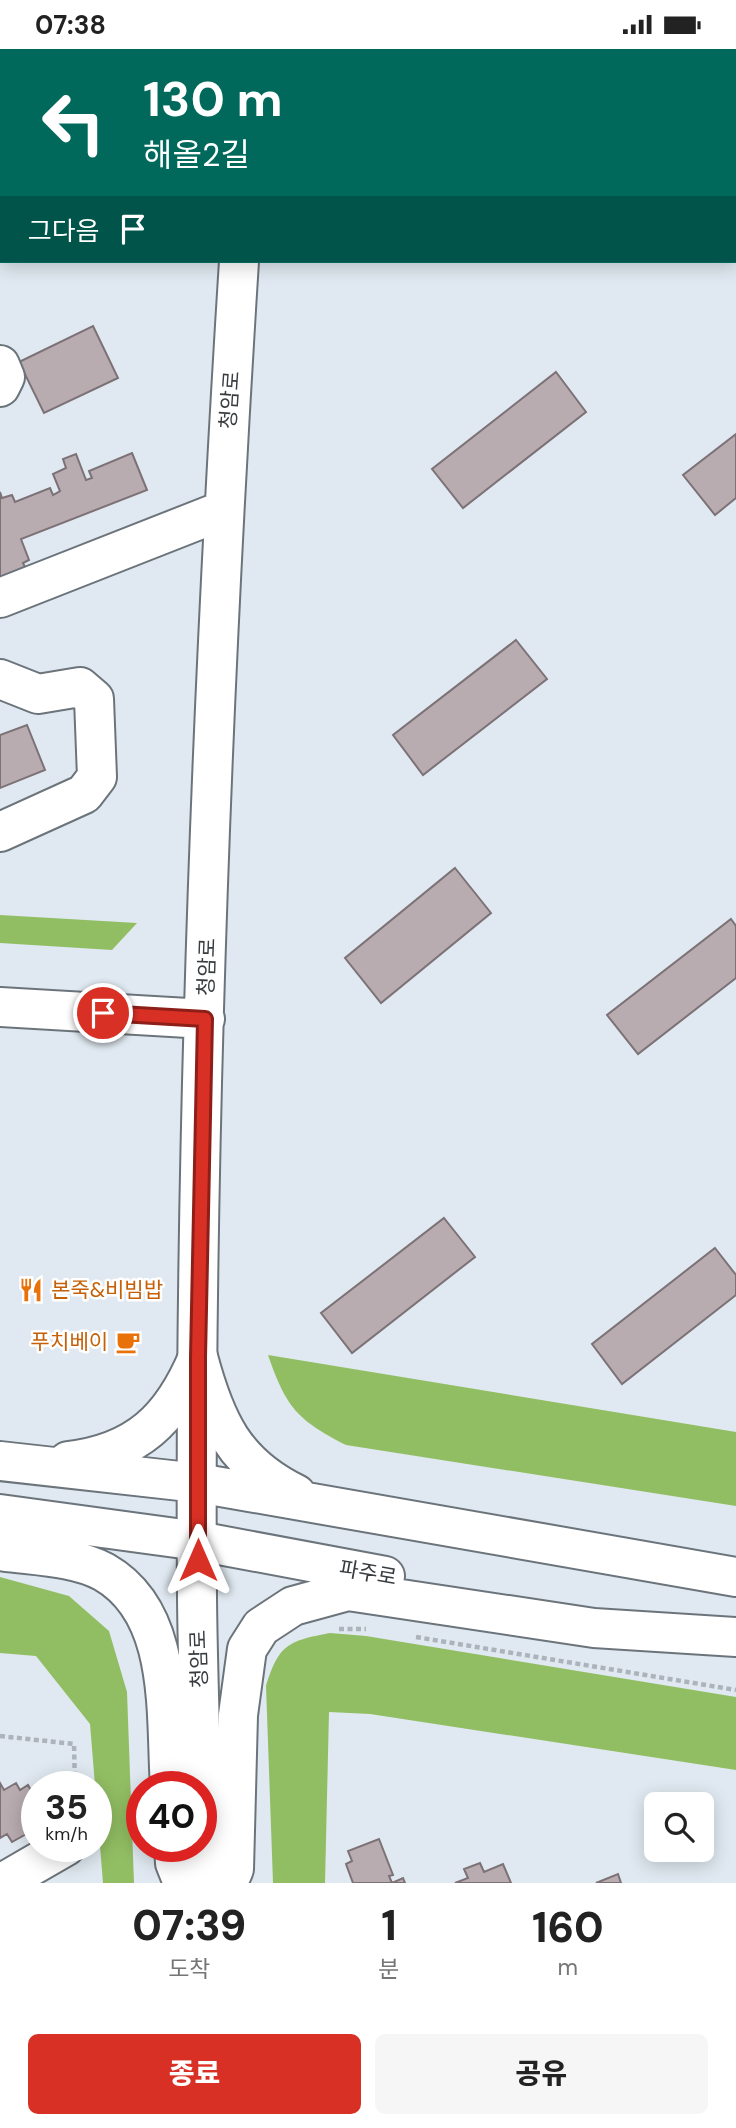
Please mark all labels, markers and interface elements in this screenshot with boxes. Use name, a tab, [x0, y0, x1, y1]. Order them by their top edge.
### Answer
text: 07:38	[35, 8, 106, 42]
text: 130 m	[143, 67, 283, 131]
icon: left	[28, 77, 119, 168]
text: 해올2길	[143, 134, 250, 176]
icon: arrive	[114, 210, 152, 248]
text: 그다음	[28, 214, 100, 248]
street label: 청암로	[214, 370, 246, 430]
street label: 청암로	[192, 938, 222, 996]
pin	[73, 983, 133, 1043]
icon: arrive	[84, 994, 122, 1032]
restaurant icon: 본죽&비빔밥	[17, 1276, 45, 1304]
place label: 본죽&비빔밥	[51, 1276, 163, 1304]
place label: 푸치베이	[31, 1328, 108, 1356]
cafe icon: 푸치베이	[114, 1328, 142, 1356]
position arrow	[161, 1523, 235, 1597]
street label: 파주로	[337, 1554, 399, 1592]
street label: 청암로	[184, 1630, 214, 1688]
speed limit sign: 40	[126, 1771, 217, 1862]
text: 35	[45, 1784, 88, 1830]
map controls	[644, 1792, 714, 1862]
button: search	[644, 1792, 714, 1862]
text: km/h	[45, 1822, 88, 1846]
text: 07:39	[132, 1898, 246, 1953]
text: 1	[381, 1898, 397, 1953]
text: 160	[532, 1900, 604, 1955]
text: m	[558, 1952, 578, 1982]
text: 도착	[168, 1954, 210, 1984]
text: 분	[378, 1954, 400, 1984]
button: 종료	[28, 2034, 361, 2114]
button: 공유	[375, 2034, 708, 2114]

